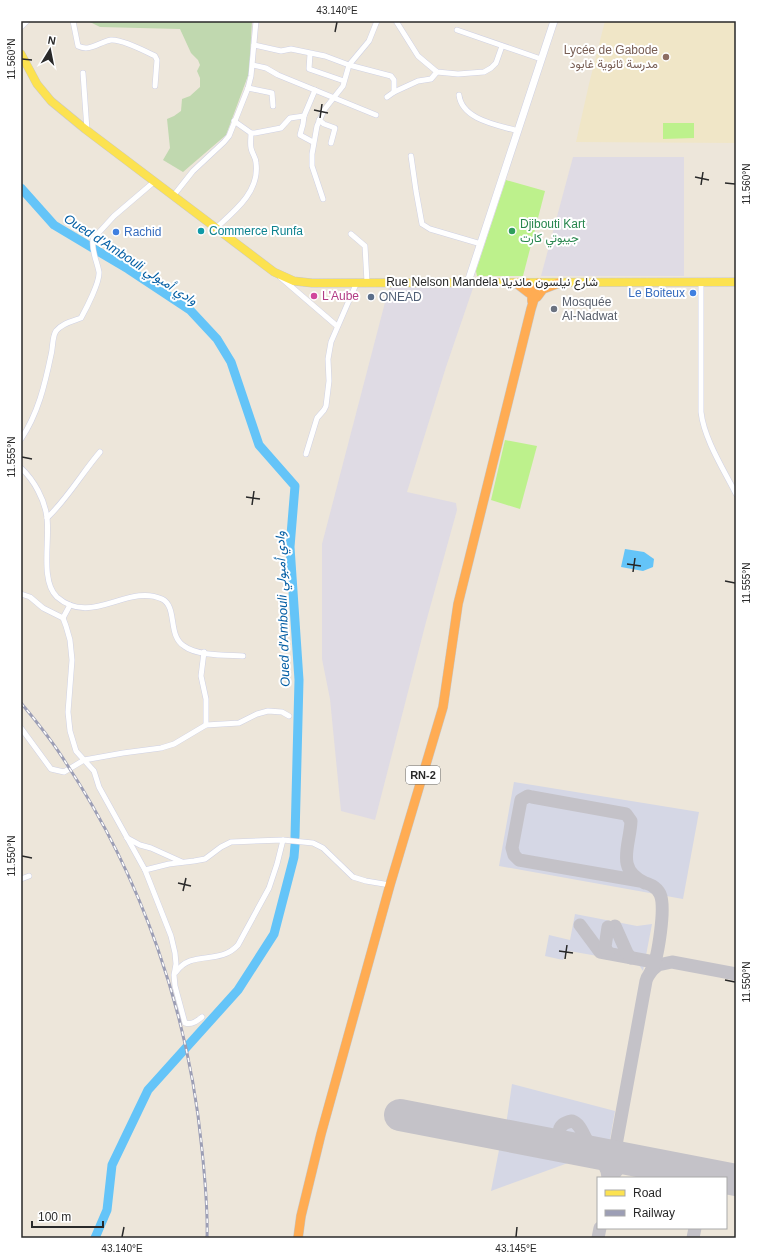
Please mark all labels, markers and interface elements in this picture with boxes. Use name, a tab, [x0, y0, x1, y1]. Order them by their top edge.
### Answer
text: 43.140°E	[316, 5, 358, 16]
north arrow	[30, 30, 70, 70]
text: N	[47, 34, 57, 47]
text: 11.560°N	[6, 38, 17, 80]
place label: Lycée de Gabode مدرسة ثانوية غابود	[564, 43, 658, 72]
marker: Lycée de Gabode مدرسة ثانوية غابود	[661, 52, 671, 62]
text: 11.560°N	[741, 163, 752, 205]
water label: Oued d'Ambouli وادي أمبولي	[60, 211, 200, 311]
place label: Djibouti Kart جيبوتي كارت	[520, 217, 586, 248]
place label: Commerce Runfa	[209, 224, 303, 238]
place label: Rachid	[124, 225, 161, 239]
marker: Commerce Runfa	[196, 226, 206, 236]
marker: Djibouti Kart جيبوتي كارت	[507, 226, 517, 236]
marker: Rachid	[111, 227, 121, 237]
street label: Rue Nelson Mandela شارع نيلسون مانديلا	[386, 275, 598, 291]
place label: Le Boiteux	[628, 286, 685, 300]
marker: Le Boiteux	[688, 288, 698, 298]
place label: L'Aube	[322, 289, 359, 303]
place label: ONEAD	[379, 290, 422, 304]
marker: L'Aube	[309, 291, 319, 301]
marker: ONEAD	[366, 292, 376, 302]
place label: Mosquée Al-Nadwat	[562, 295, 618, 323]
marker: Mosquée Al-Nadwat	[549, 304, 559, 314]
text: 11.555°N	[6, 436, 17, 478]
water label: Oued d'Ambouli وادي أمبولي	[272, 530, 296, 687]
text: 11.555°N	[741, 562, 752, 604]
road number: RN-2	[406, 766, 440, 784]
text: 11.550°N	[6, 835, 17, 877]
text: 11.550°N	[741, 961, 752, 1003]
legend	[597, 1177, 727, 1229]
text: Road	[633, 1186, 662, 1200]
scale bar	[32, 1203, 103, 1229]
text: Railway	[633, 1206, 675, 1220]
text: 100 m	[38, 1210, 71, 1224]
text: 43.140°E	[101, 1243, 143, 1254]
text: 43.145°E	[495, 1243, 537, 1254]

